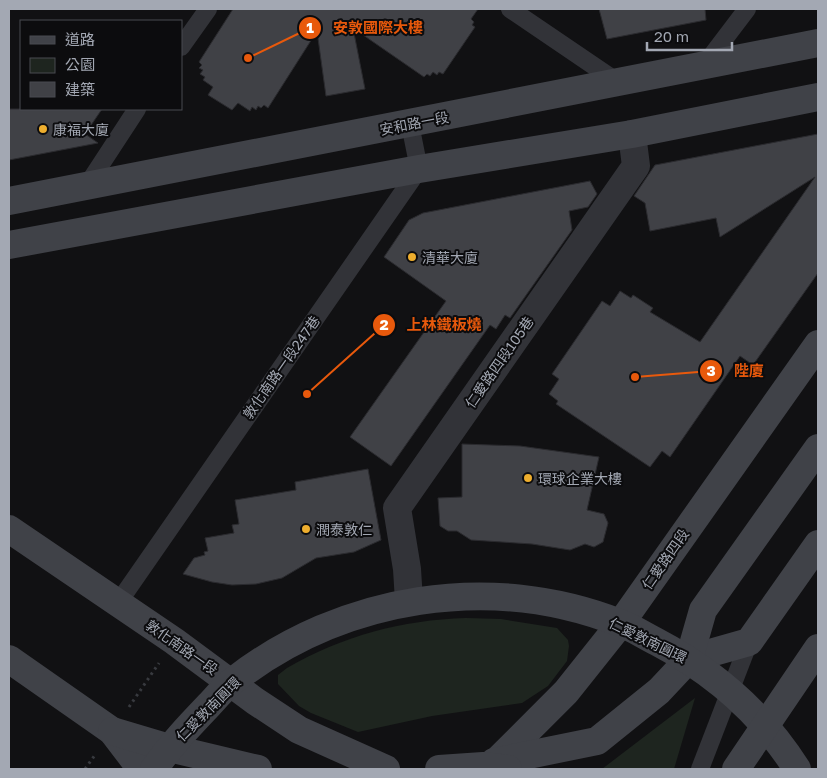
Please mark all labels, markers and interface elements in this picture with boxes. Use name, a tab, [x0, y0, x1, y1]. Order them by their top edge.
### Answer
callout: 安敦國際大樓	[298, 13, 433, 43]
text: 1	[306, 18, 314, 36]
text: 安敦國際大樓	[333, 18, 423, 36]
legend	[20, 20, 182, 110]
scale bar	[647, 20, 732, 52]
text: 20 m	[654, 27, 689, 45]
text: 道路	[65, 30, 95, 48]
text: 公園	[65, 55, 95, 73]
text: 建築	[65, 80, 95, 98]
street label: 安和路一段	[378, 108, 450, 138]
place label: 康福大廈	[53, 121, 109, 138]
marker: 康福大廈	[37, 123, 49, 135]
place label: 清華大廈	[422, 249, 478, 266]
marker: 清華大廈	[406, 251, 418, 263]
callout: 上林鐵板燒	[372, 310, 492, 340]
street label: 敦化南路一段247巷	[239, 312, 323, 422]
street label: 仁愛路四段105巷	[461, 313, 537, 411]
text: 2	[379, 315, 389, 333]
text: 上林鐵板燒	[406, 315, 482, 333]
callout: 陛廈	[699, 356, 774, 386]
text: 3	[706, 361, 716, 379]
text: 陛廈	[734, 361, 764, 379]
place label: 環球企業大樓	[538, 470, 622, 487]
marker: 環球企業大樓	[522, 472, 534, 484]
place label: 潤泰敦仁	[316, 521, 372, 538]
marker: 潤泰敦仁	[300, 523, 312, 535]
street label: 仁愛路四段	[638, 525, 692, 593]
street label: 仁愛敦南圓環	[607, 614, 689, 666]
street label: 敦化南路一段	[143, 616, 221, 678]
street label: 仁愛敦南圓環	[172, 673, 244, 745]

